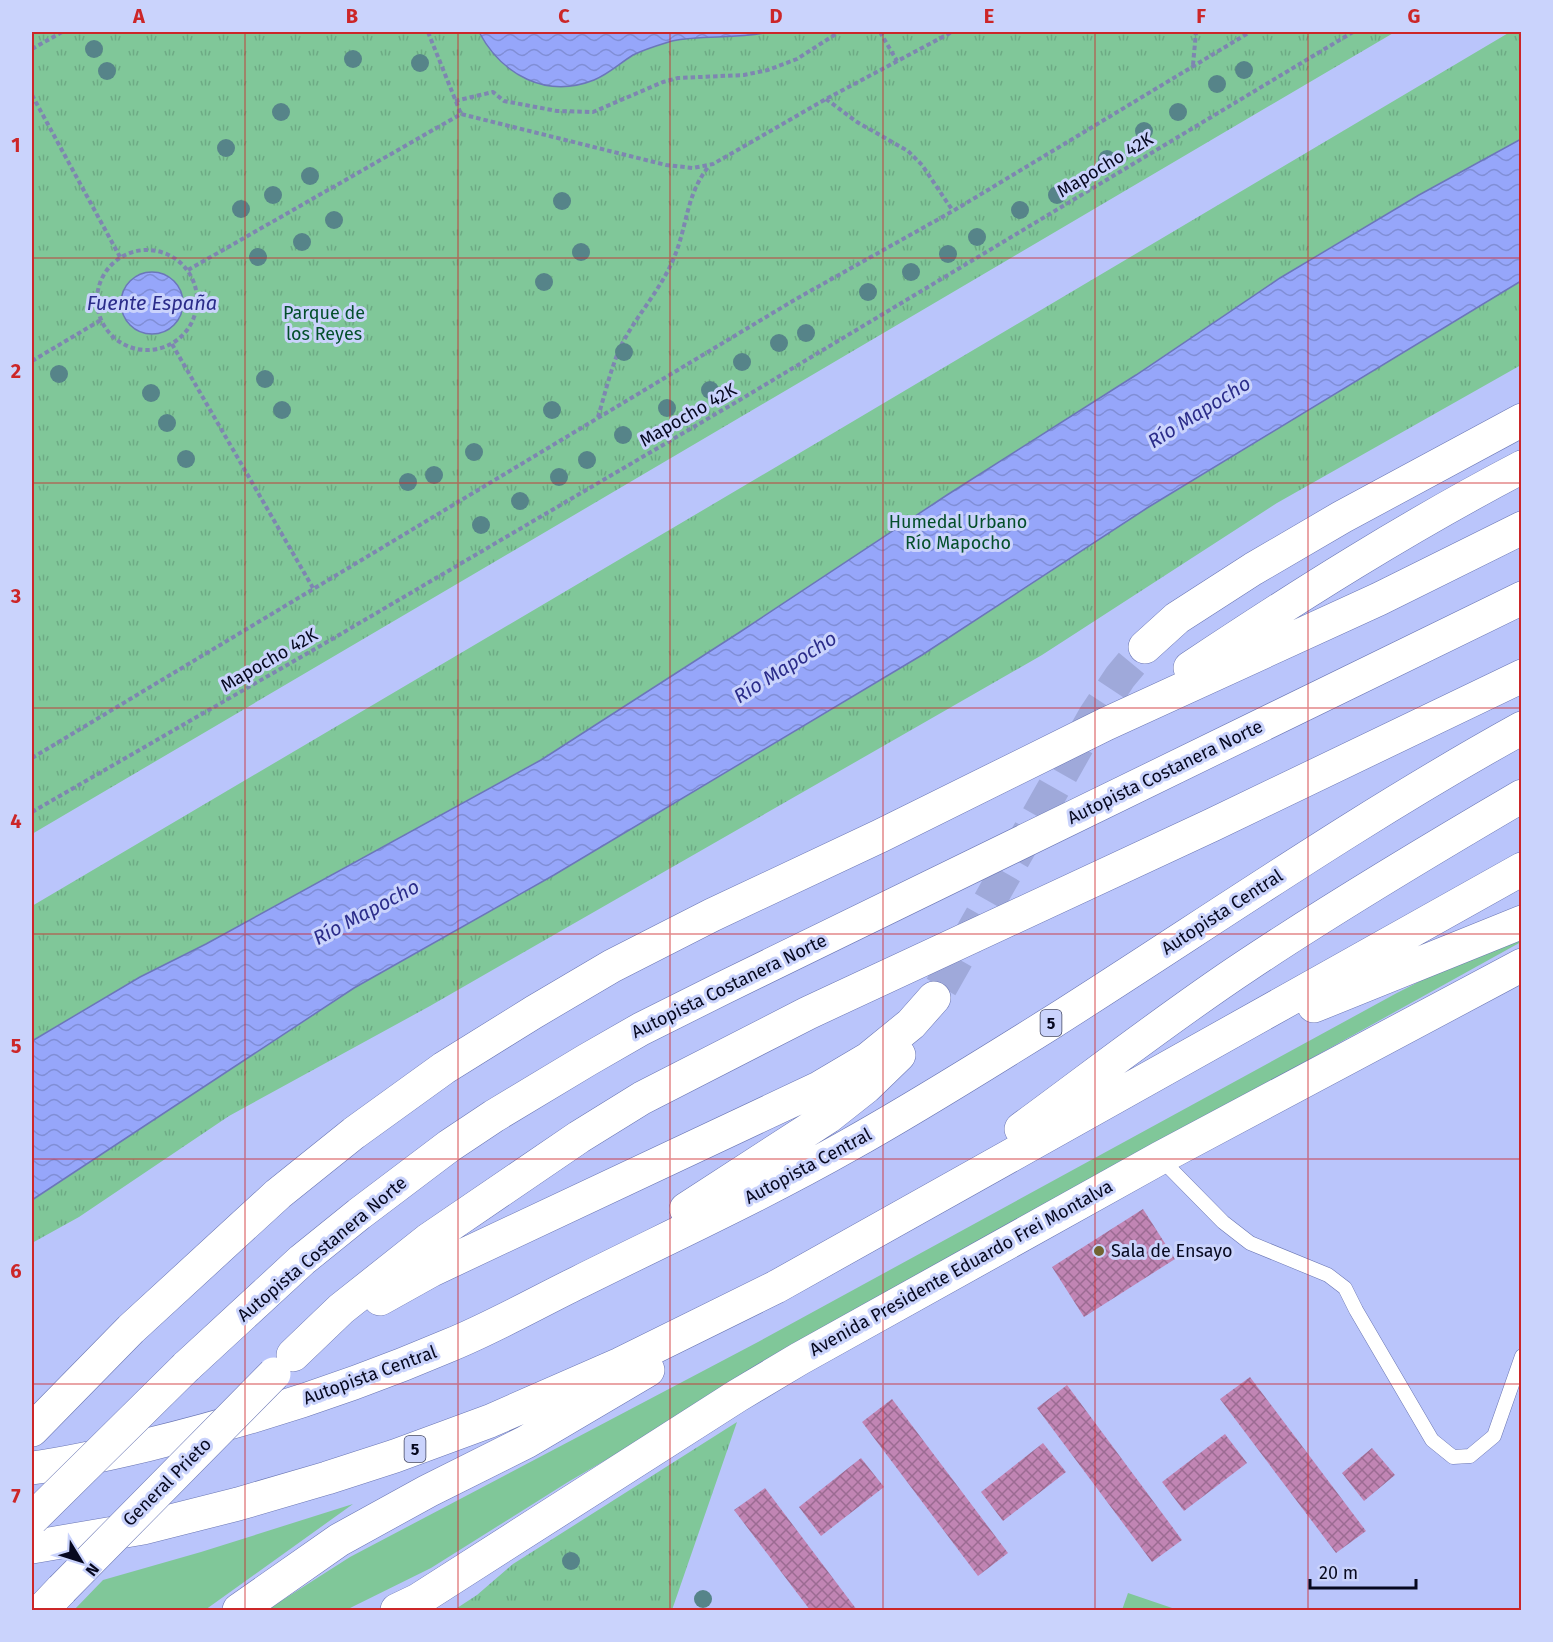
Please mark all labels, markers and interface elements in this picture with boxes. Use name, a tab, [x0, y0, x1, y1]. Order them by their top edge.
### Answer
text: A	[132, 4, 146, 28]
text: B	[346, 4, 358, 28]
text: C	[558, 4, 570, 28]
text: D	[769, 4, 783, 28]
text: E	[984, 4, 994, 28]
text: F	[1196, 4, 1206, 28]
text: G	[1408, 4, 1420, 28]
street label: Mapocho 42K	[1053, 128, 1157, 202]
text: 1	[11, 133, 21, 157]
water label: Fuente España	[87, 291, 217, 315]
park label: Parque de los Reyes	[283, 302, 365, 345]
text: 2	[11, 359, 21, 383]
water label: Río Mapocho	[1143, 371, 1255, 453]
street label: Mapocho 42K	[636, 378, 741, 452]
park label: Humedal Urbano Río Mapocho	[889, 511, 1027, 554]
text: 3	[10, 584, 21, 608]
street label: Mapocho 42K	[217, 623, 322, 697]
water label: Río Mapocho	[729, 626, 841, 708]
street label: Autopista Costanera Norte	[1064, 715, 1266, 829]
text: 4	[10, 809, 22, 833]
street label: Autopista Central	[1157, 865, 1287, 959]
water label: Río Mapocho	[309, 874, 423, 950]
street label: Autopista Costanera Norte	[628, 929, 830, 1043]
road number: 5	[1040, 1010, 1062, 1036]
text: 5	[11, 1034, 22, 1058]
street label: Autopista Central	[741, 1123, 875, 1209]
street label: Autopista Costanera Norte	[233, 1172, 411, 1326]
street label: Avenida Presidente Eduardo Frei Montalva	[806, 1175, 1116, 1361]
place label: Sala de Ensayo	[1111, 1240, 1233, 1262]
marker: Sala de Ensayo	[1092, 1244, 1106, 1258]
text: 6	[10, 1259, 22, 1283]
street label: Autopista Central	[300, 1341, 440, 1409]
street label: General Prieto	[118, 1433, 216, 1531]
road number: 5	[404, 1436, 426, 1462]
text: 7	[11, 1484, 21, 1508]
north arrow	[51, 1531, 111, 1591]
scale bar	[1310, 1552, 1416, 1590]
text: N	[82, 1560, 103, 1580]
text: 20 m	[1319, 1562, 1358, 1584]

